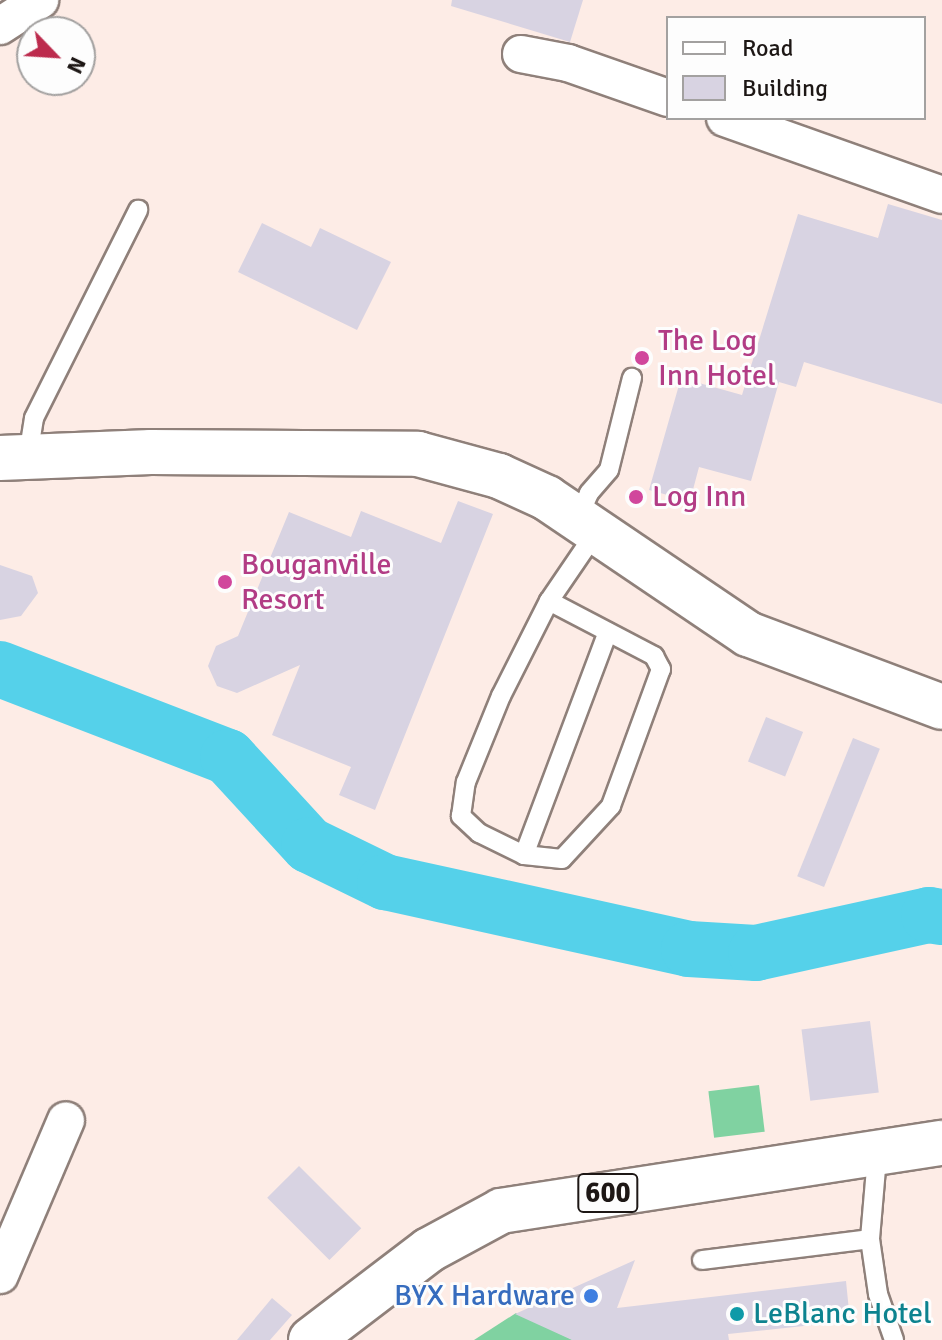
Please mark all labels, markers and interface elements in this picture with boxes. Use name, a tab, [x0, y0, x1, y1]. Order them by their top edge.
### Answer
north arrow	[16, 16, 96, 96]
legend	[666, 16, 926, 120]
text: Road	[742, 33, 793, 63]
text: N	[61, 53, 92, 78]
text: Building	[742, 73, 828, 103]
place label: The Log Inn Hotel	[658, 323, 776, 394]
marker: The Log Inn Hotel	[633, 349, 651, 367]
place label: Log Inn	[652, 479, 746, 515]
marker: Log Inn	[627, 488, 645, 506]
place label: Bouganville Resort	[241, 547, 392, 618]
marker: Bouganville Resort	[216, 573, 234, 591]
road number: 600	[576, 1169, 640, 1217]
place label: BYX Hardware	[394, 1278, 575, 1314]
marker: BYX Hardware	[582, 1287, 600, 1305]
place label: LeBlanc Hotel	[753, 1296, 932, 1332]
marker: LeBlanc Hotel	[728, 1305, 746, 1323]

